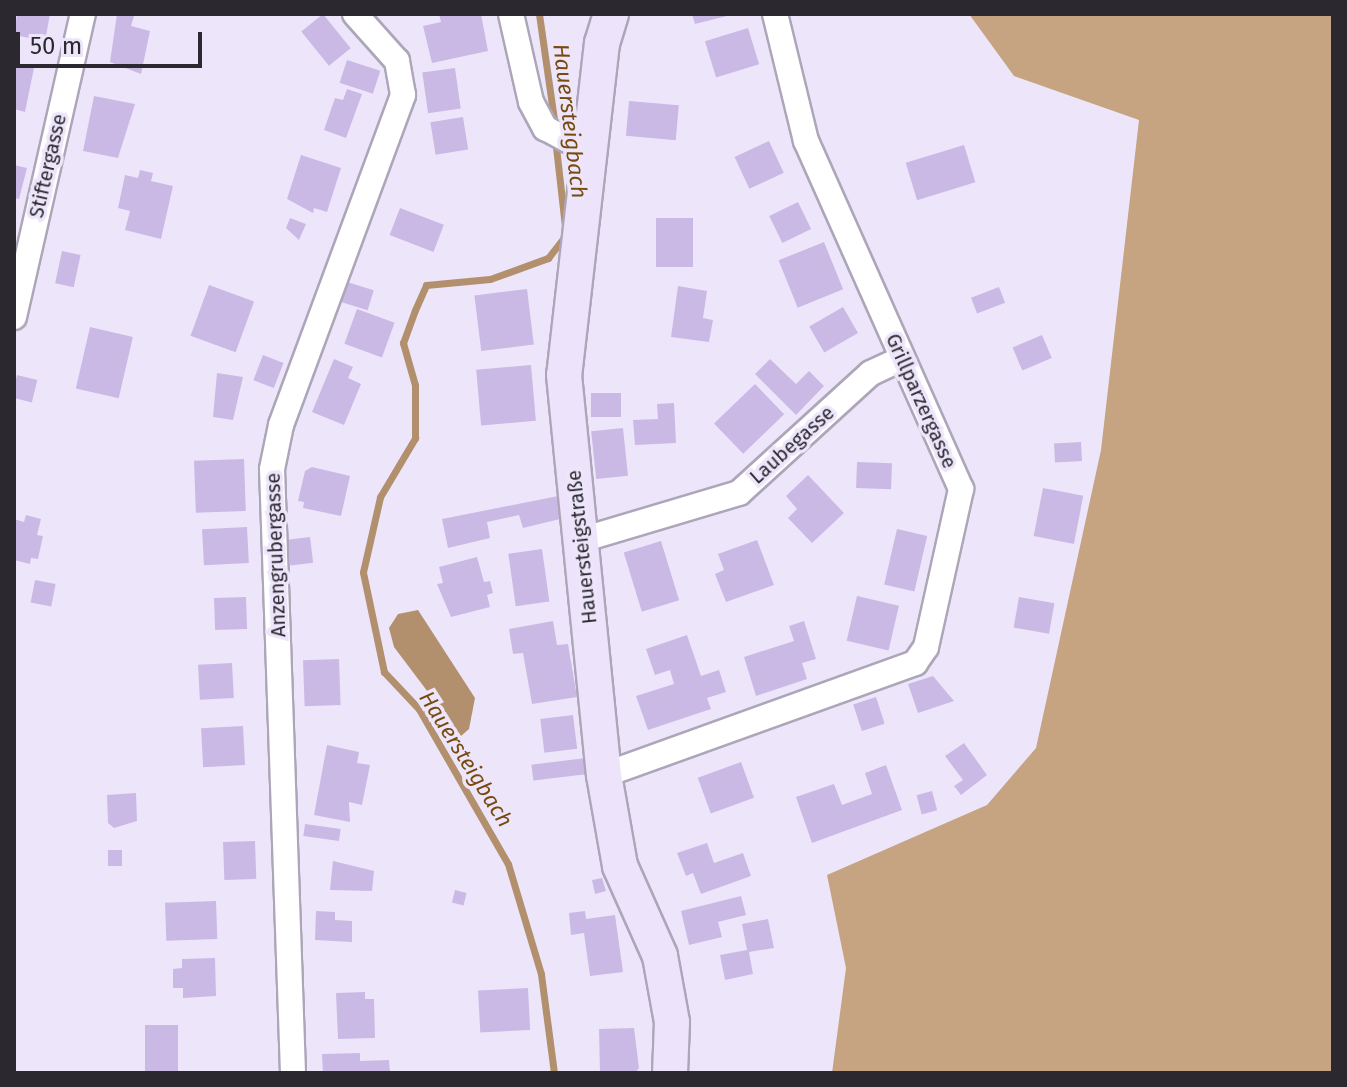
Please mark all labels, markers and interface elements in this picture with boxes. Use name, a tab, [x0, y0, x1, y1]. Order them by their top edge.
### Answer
scale bar	[20, 16, 206, 66]
text: 50 m	[30, 32, 82, 60]
water label: Hauersteigbach	[547, 42, 593, 200]
street label: Stiftergasse	[24, 112, 72, 220]
street label: Grillparzergasse	[881, 330, 961, 472]
street label: Laubegasse	[745, 401, 839, 489]
street label: Hauersteigstraße	[562, 469, 602, 625]
street label: Anzengrubergasse	[261, 472, 291, 638]
water label: Hauersteigbach	[414, 686, 518, 832]

